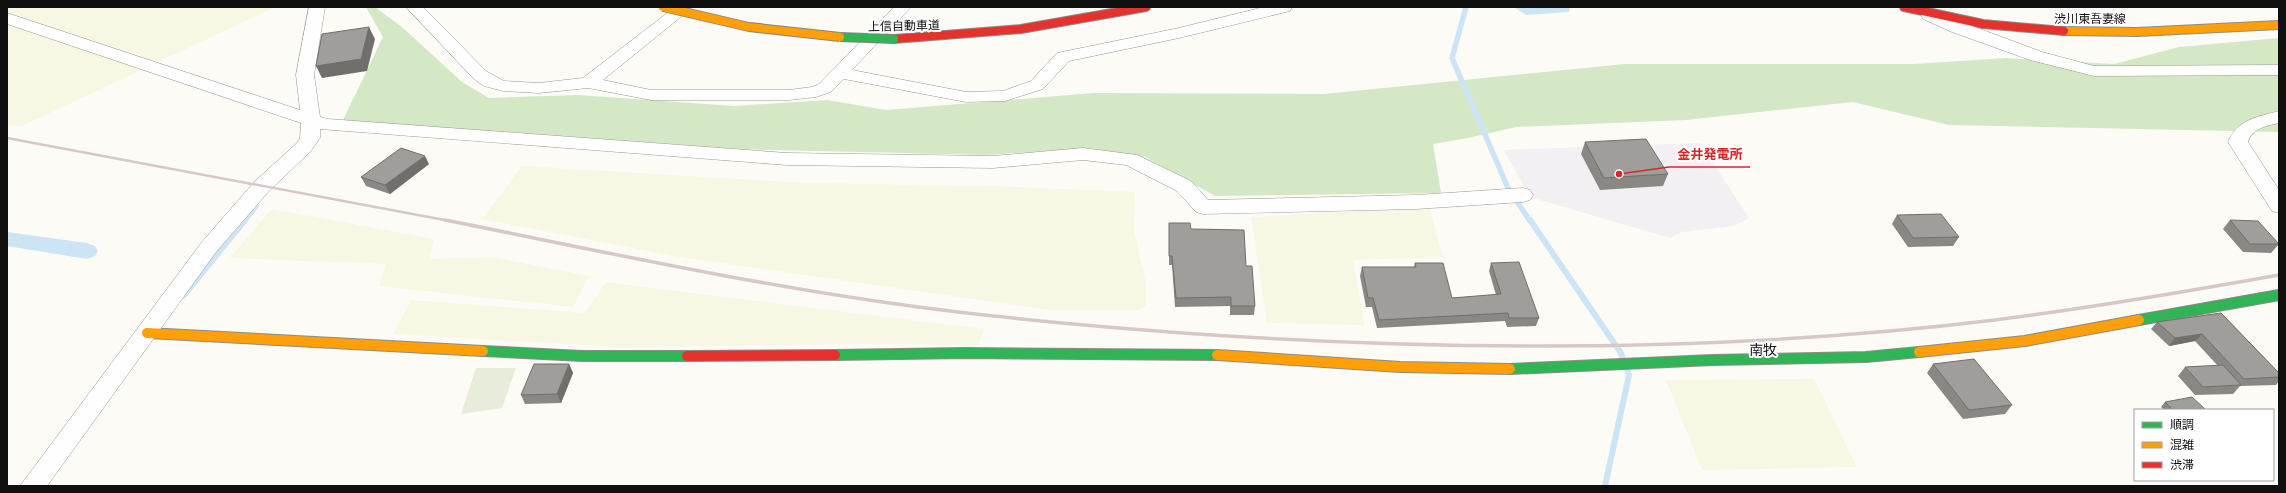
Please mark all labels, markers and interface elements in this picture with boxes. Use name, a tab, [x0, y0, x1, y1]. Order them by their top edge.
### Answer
street label: 渋川東吾妻線	[2054, 11, 2126, 26]
street label: 上信自動車道	[868, 17, 940, 34]
callout: 金井発電所	[1669, 142, 1750, 167]
text: 金井発電所	[1677, 146, 1743, 163]
district label: 南牧	[1749, 341, 1777, 359]
legend	[2134, 409, 2274, 481]
text: 順調	[2170, 417, 2194, 432]
text: 混雑	[2170, 437, 2194, 452]
text: 渋滞	[2170, 457, 2194, 472]

